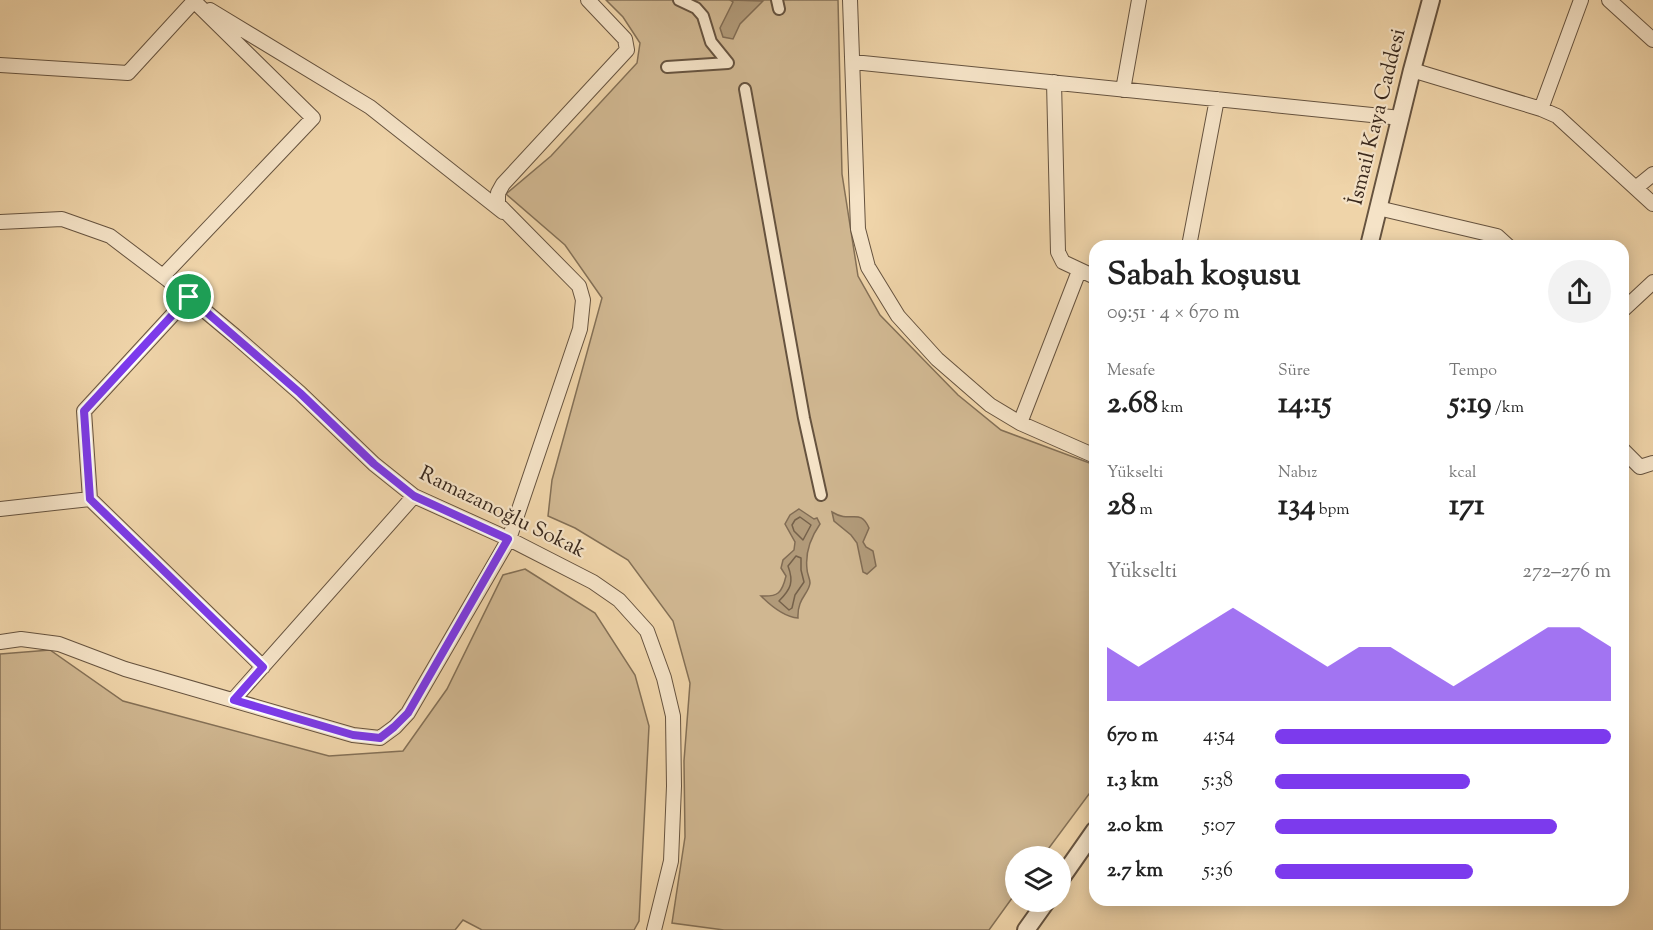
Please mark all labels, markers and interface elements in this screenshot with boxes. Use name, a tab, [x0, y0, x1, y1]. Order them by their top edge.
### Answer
street label: İsmail Kaya Caddesi	[1342, 26, 1414, 208]
text: Sabah koşusu	[1107, 252, 1301, 300]
button: share	[1548, 260, 1611, 323]
pin	[163, 271, 214, 322]
icon: arrive	[172, 280, 205, 313]
text: 09:51 · 4 × 670 m	[1107, 299, 1240, 328]
text: Mesafe	[1107, 360, 1155, 383]
text: Süre	[1278, 360, 1310, 383]
text: Tempo	[1449, 360, 1497, 383]
text: 2.68	[1107, 383, 1158, 426]
text: 14:15	[1278, 383, 1332, 426]
text: 5:19	[1449, 383, 1492, 426]
text: km	[1158, 397, 1183, 420]
text: /km	[1492, 397, 1524, 420]
street label: Ramazanoğlu Sokak	[414, 460, 591, 567]
text: Yükselti	[1107, 462, 1163, 485]
text: Nabız	[1278, 462, 1317, 485]
text: kcal	[1449, 462, 1477, 485]
text: 28	[1107, 485, 1136, 528]
text: 134	[1278, 485, 1315, 528]
text: 171	[1449, 485, 1484, 528]
text: m	[1136, 499, 1153, 522]
text: bpm	[1315, 499, 1350, 522]
text: Yükselti	[1107, 558, 1177, 587]
text: 272–276 m	[1523, 558, 1611, 587]
text: 670 m	[1107, 722, 1158, 751]
text: 4:54	[1203, 722, 1235, 751]
text: 1.3 km	[1107, 767, 1159, 796]
text: 5:38	[1203, 767, 1233, 796]
text: 2.0 km	[1107, 812, 1163, 841]
text: 5:07	[1203, 812, 1235, 841]
map controls	[1005, 846, 1071, 912]
button: layers	[1005, 846, 1071, 912]
text: 2.7 km	[1107, 857, 1163, 886]
text: 5:36	[1203, 857, 1233, 886]

